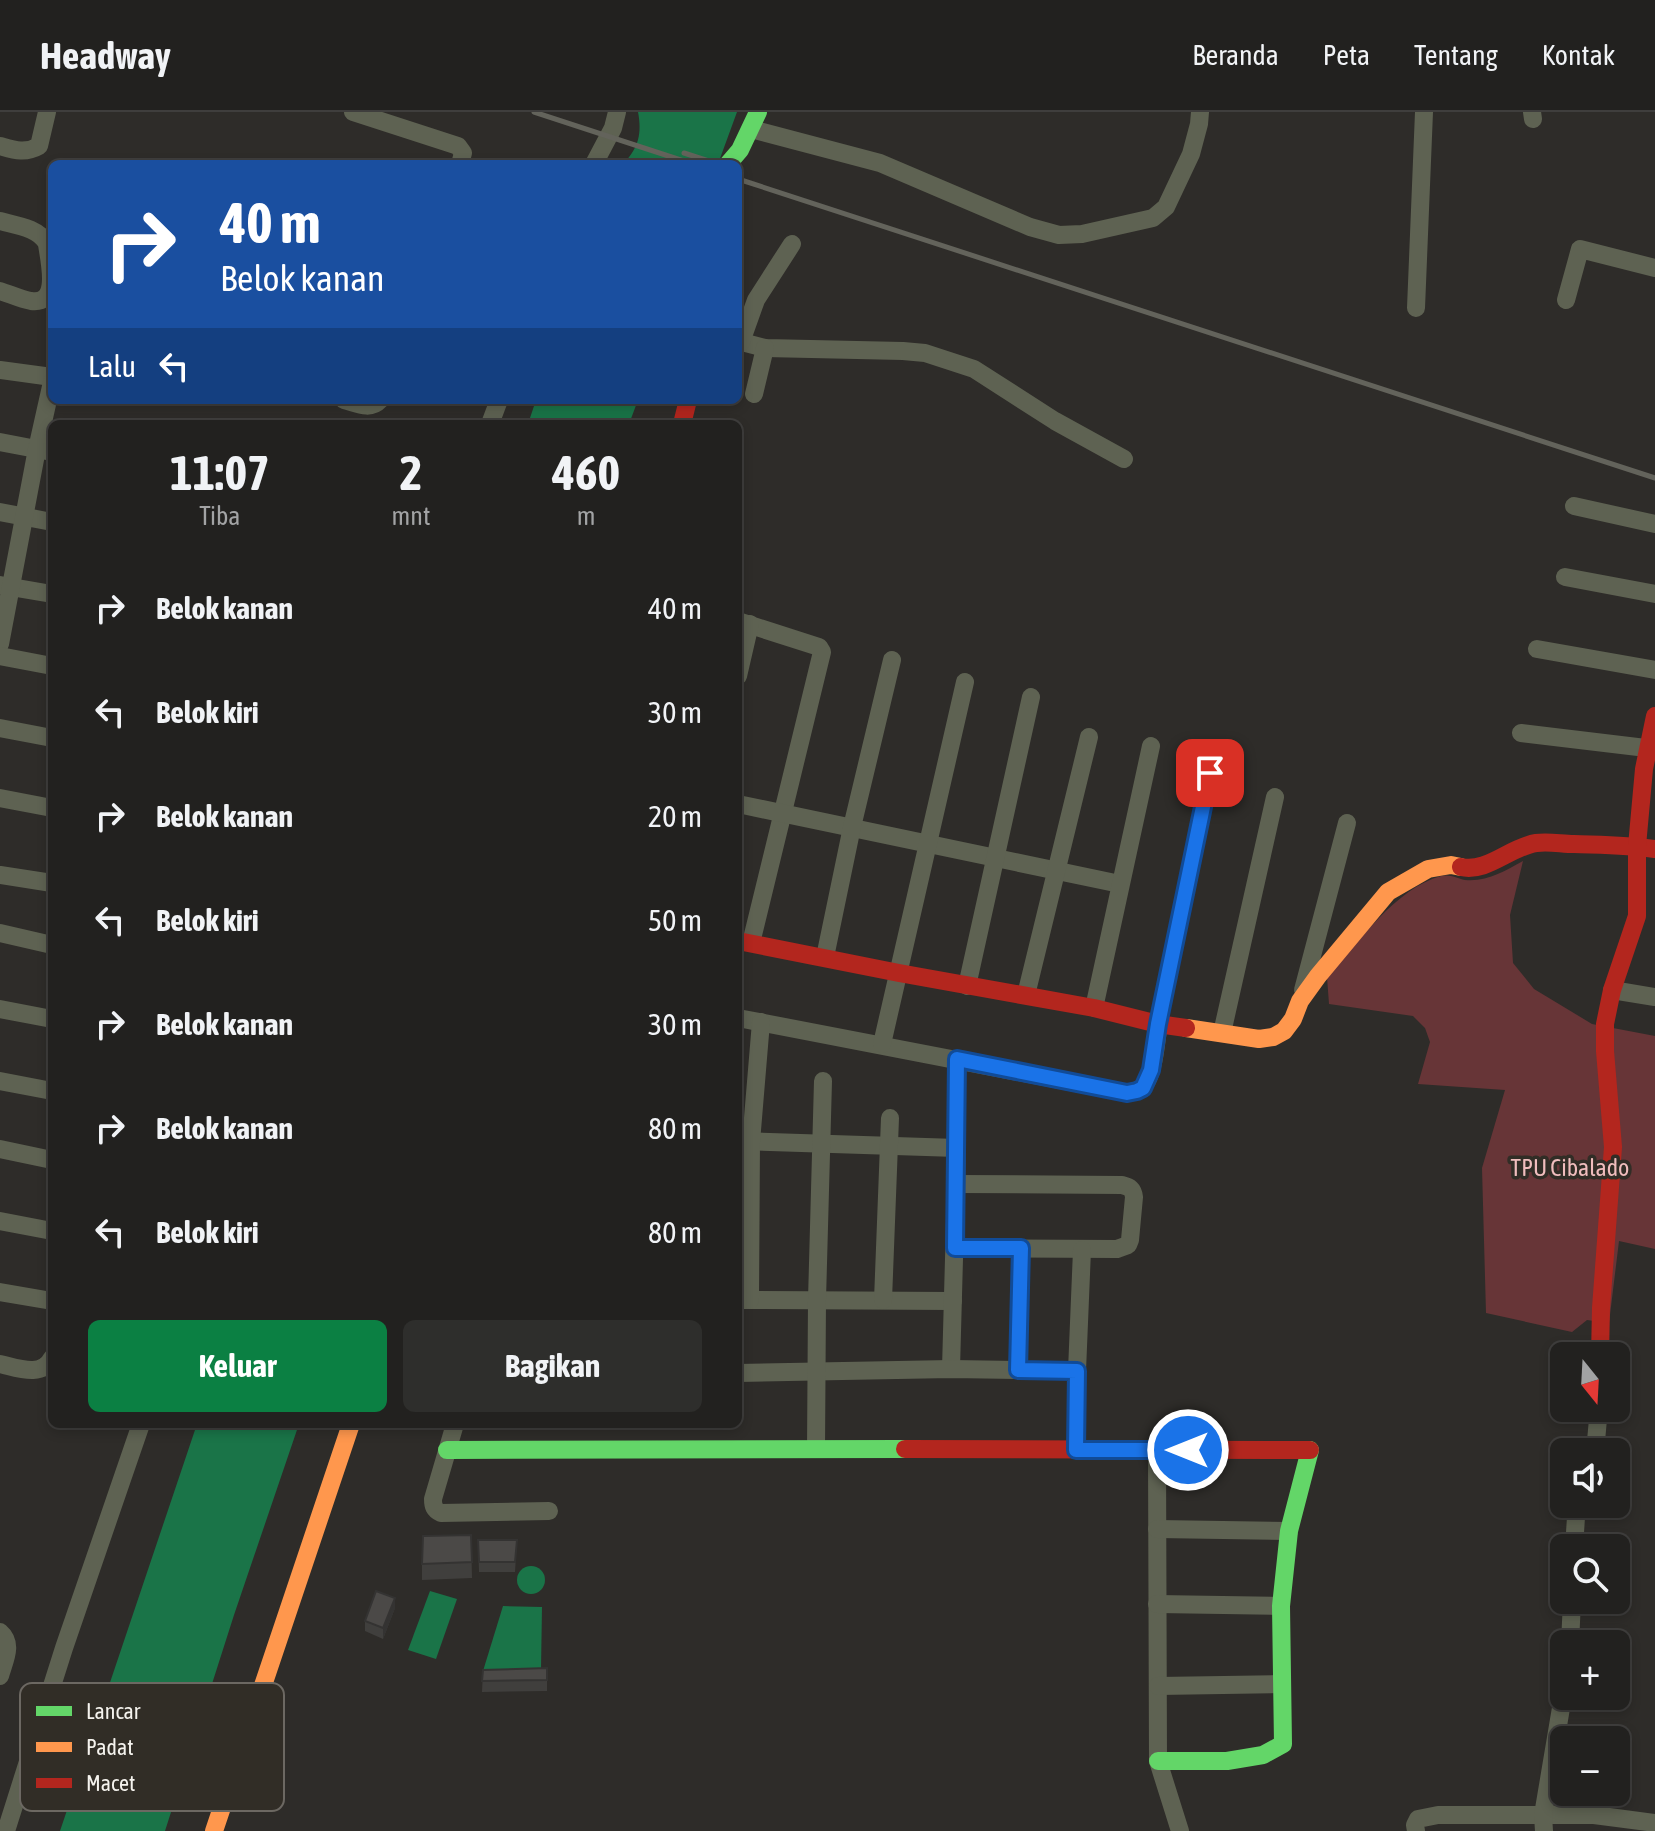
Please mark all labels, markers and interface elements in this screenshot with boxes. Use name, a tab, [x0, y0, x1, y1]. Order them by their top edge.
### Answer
text: Headway	[40, 34, 171, 77]
text: Beranda	[1192, 39, 1279, 71]
text: Peta	[1323, 39, 1370, 71]
text: Tentang	[1414, 39, 1498, 71]
text: Kontak	[1542, 39, 1615, 71]
text: 40 m	[220, 191, 321, 255]
icon: right	[88, 192, 192, 296]
text: Belok kanan	[220, 257, 385, 299]
icon: left	[152, 344, 196, 388]
text: Lalu	[88, 349, 136, 383]
text: 11:07	[170, 445, 270, 500]
text: 2	[400, 445, 422, 500]
text: 460	[552, 445, 620, 500]
text: Tiba	[199, 501, 240, 531]
text: mnt	[392, 501, 430, 531]
text: m	[577, 501, 596, 531]
icon: right	[88, 586, 132, 630]
text: Belok kanan	[156, 591, 293, 625]
text: 40 m	[648, 591, 702, 625]
icon: left	[88, 690, 132, 734]
text: Belok kiri	[156, 695, 259, 729]
text: 30 m	[648, 695, 702, 729]
pin	[1176, 739, 1244, 807]
icon: arrive	[1188, 751, 1232, 795]
icon: right	[88, 794, 132, 838]
text: Belok kanan	[156, 799, 293, 833]
text: 20 m	[648, 799, 702, 833]
icon: left	[88, 898, 132, 942]
text: Belok kiri	[156, 903, 259, 937]
text: 50 m	[648, 903, 702, 937]
icon: right	[88, 1002, 132, 1046]
text: Belok kanan	[156, 1007, 293, 1041]
text: 30 m	[648, 1007, 702, 1041]
icon: right	[88, 1106, 132, 1150]
text: Belok kanan	[156, 1111, 293, 1145]
text: 80 m	[648, 1111, 702, 1145]
park label: TPU Cibalado	[1511, 1154, 1629, 1181]
icon: left	[88, 1210, 132, 1254]
text: Belok kiri	[156, 1215, 259, 1249]
text: 80 m	[648, 1215, 702, 1249]
button: Keluar	[88, 1320, 387, 1412]
button: Bagikan	[403, 1320, 702, 1412]
north arrow	[1550, 1342, 1630, 1422]
map controls	[1550, 1342, 1630, 1806]
position arrow	[1146, 1408, 1230, 1492]
button: sound	[1550, 1438, 1630, 1518]
button: search	[1550, 1534, 1630, 1614]
button: +	[1550, 1630, 1630, 1710]
legend	[20, 1683, 284, 1811]
text: Lancar	[86, 1698, 141, 1724]
button: −	[1550, 1726, 1630, 1806]
text: Padat	[86, 1734, 134, 1760]
text: Macet	[86, 1770, 135, 1796]

